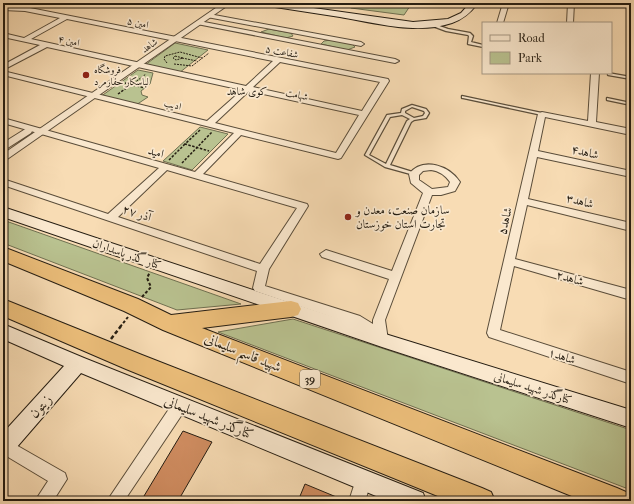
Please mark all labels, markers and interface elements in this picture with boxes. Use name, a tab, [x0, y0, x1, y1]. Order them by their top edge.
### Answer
street label: امین ۵	[126, 15, 150, 31]
legend	[482, 22, 612, 74]
text: Road	[518, 31, 545, 45]
street label: امین ۴	[57, 33, 81, 49]
street label: شاهد	[139, 36, 160, 56]
street label: شفاعت ۵	[264, 43, 300, 61]
text: Park	[518, 51, 543, 65]
place label: فروشگاه لباسکار حفارمرد	[94, 63, 149, 89]
marker: فروشگاه لباسکار حفارمرد	[81, 70, 91, 80]
district label: کوی شاهد	[227, 85, 267, 98]
street label: شهامت	[284, 87, 309, 103]
street label: ادیب	[163, 97, 183, 114]
street label: شاهد۴	[570, 142, 600, 162]
street label: امید	[146, 143, 166, 161]
street label: شاهد۳	[565, 191, 595, 211]
street label: آذر ۲۷	[121, 201, 155, 225]
place label: سازمان صنعت، معدن و تجارت استان خوزستان	[354, 203, 450, 232]
street label: شاهد۵	[495, 206, 515, 236]
marker: سازمان صنعت، معدن و تجارت استان خوزستان	[343, 212, 353, 222]
street label: کنار گذر پاسداران	[90, 234, 164, 274]
street label: شاهد۲	[555, 267, 585, 289]
street label: شهید قاسم سلیمانی	[200, 329, 284, 380]
street label: شاهد۱	[547, 345, 577, 367]
street label: کنارگذر شهید سلیمانی	[492, 367, 574, 408]
road number: 39	[300, 370, 320, 388]
street label: کنارگذر شهید سلیمانی	[161, 390, 257, 444]
street label: زیتون	[25, 391, 55, 422]

